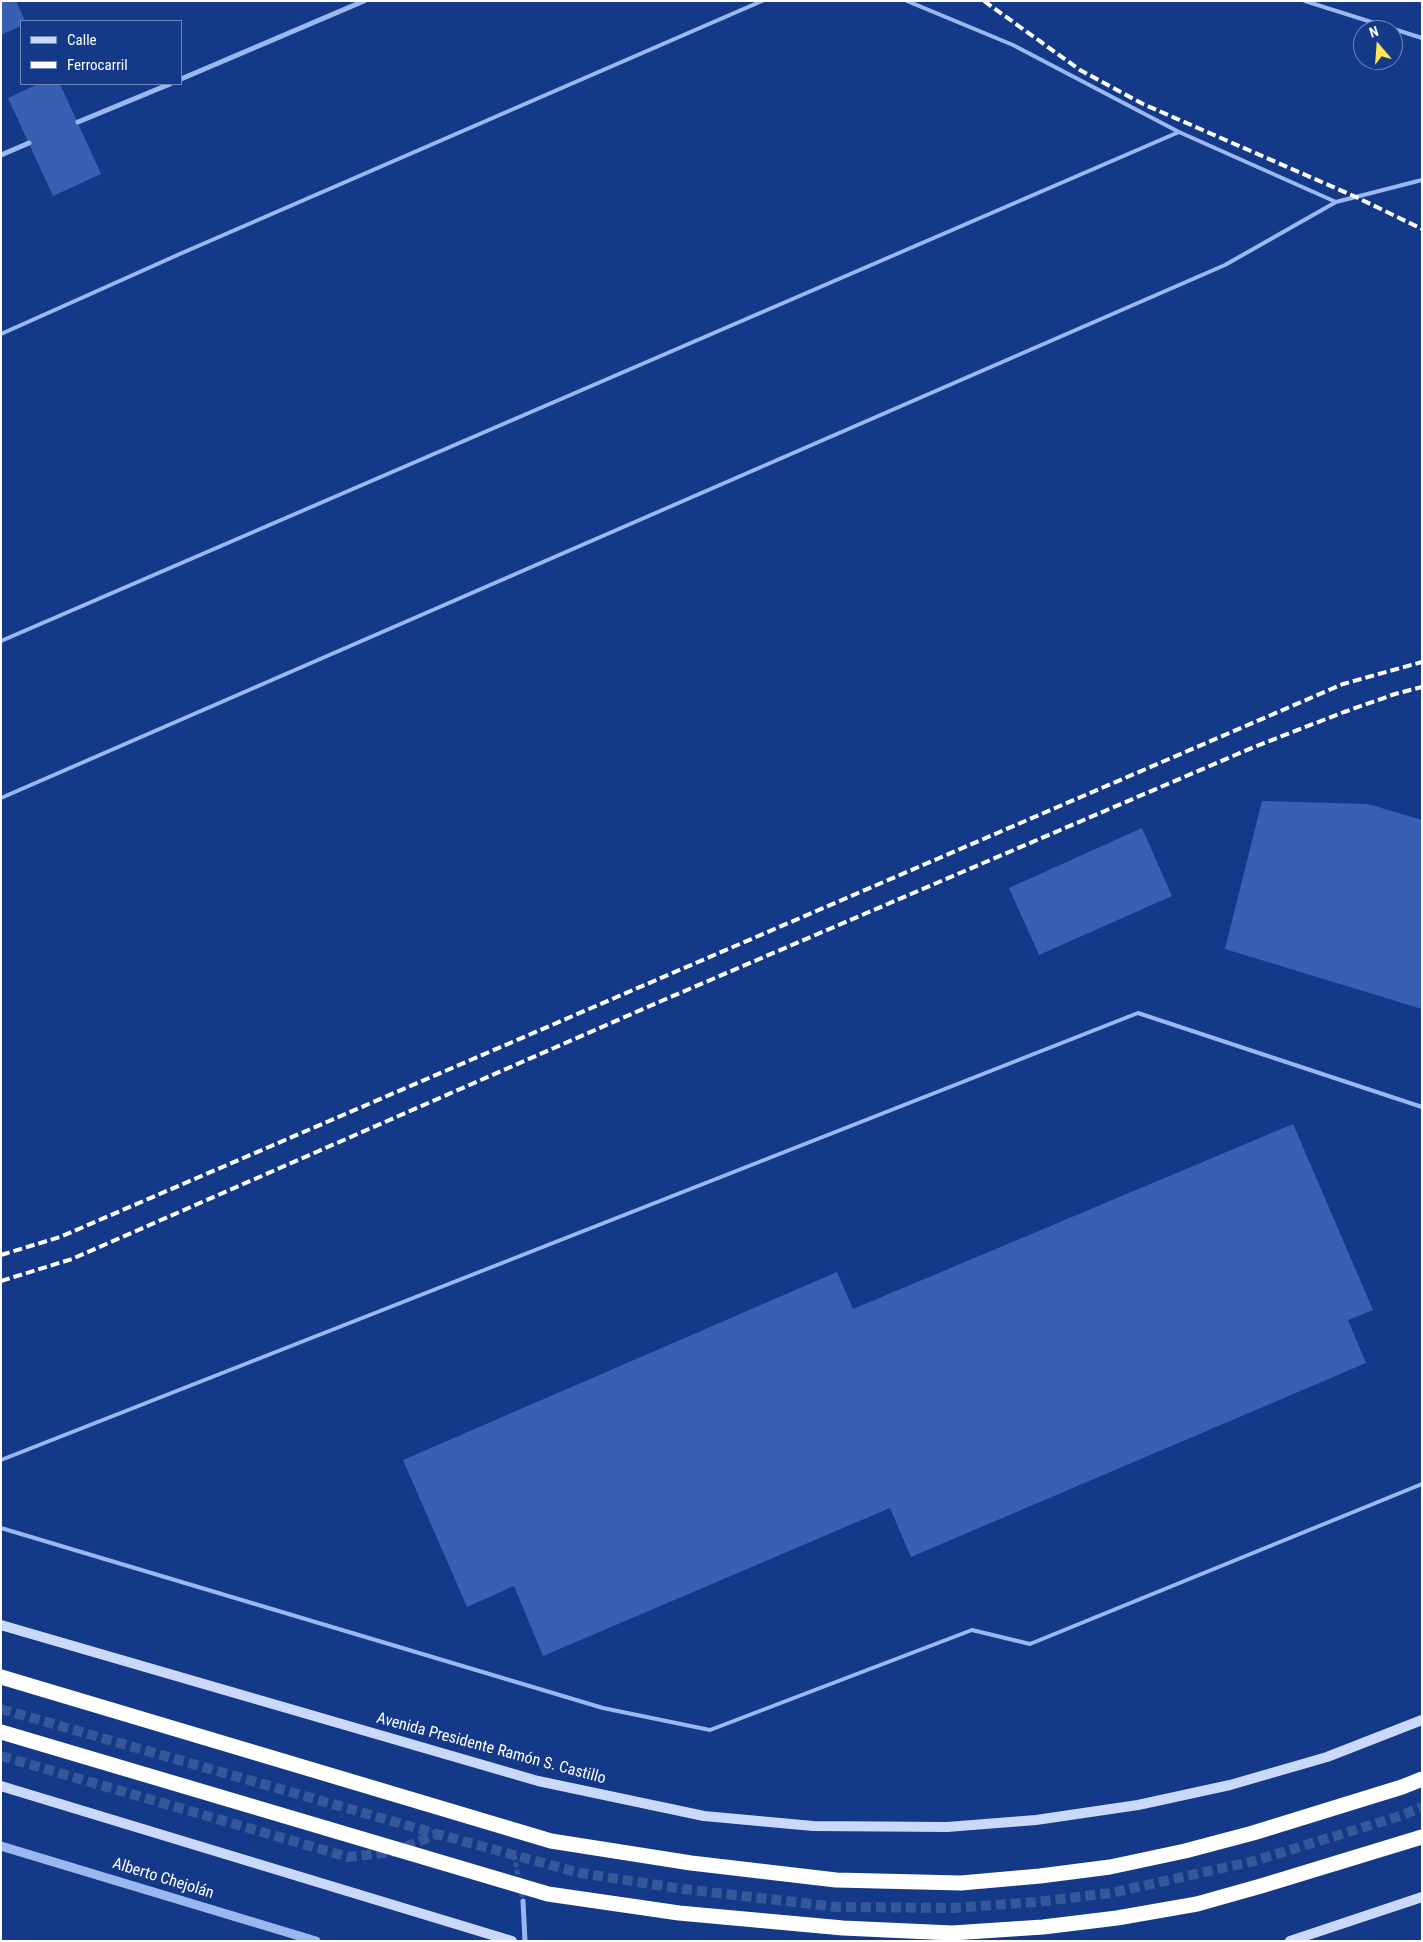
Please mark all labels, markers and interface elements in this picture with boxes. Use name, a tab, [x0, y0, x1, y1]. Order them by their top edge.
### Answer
legend	[20, 20, 182, 85]
north arrow	[1353, 20, 1403, 70]
text: N	[1367, 23, 1380, 41]
text: Calle	[67, 31, 97, 49]
text: Ferrocarril	[67, 56, 128, 74]
street label: Avenida Presidente Ramón S. Castillo	[374, 1709, 608, 1789]
street label: Alberto Chejolán	[110, 1854, 216, 1904]

